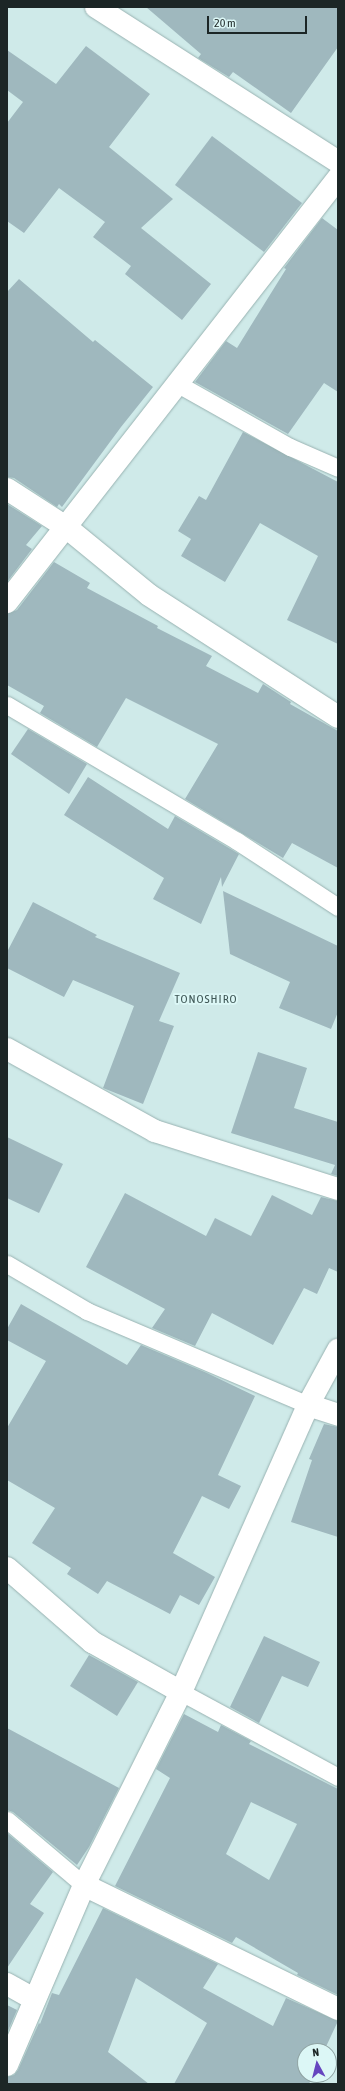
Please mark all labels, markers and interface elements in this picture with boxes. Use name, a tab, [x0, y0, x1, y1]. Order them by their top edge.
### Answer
scale bar	[209, 8, 309, 34]
text: 20 m	[214, 16, 236, 30]
district label: TONOSHIRO	[174, 993, 238, 1007]
north arrow	[297, 2043, 337, 2083]
text: N	[312, 2046, 320, 2058]

